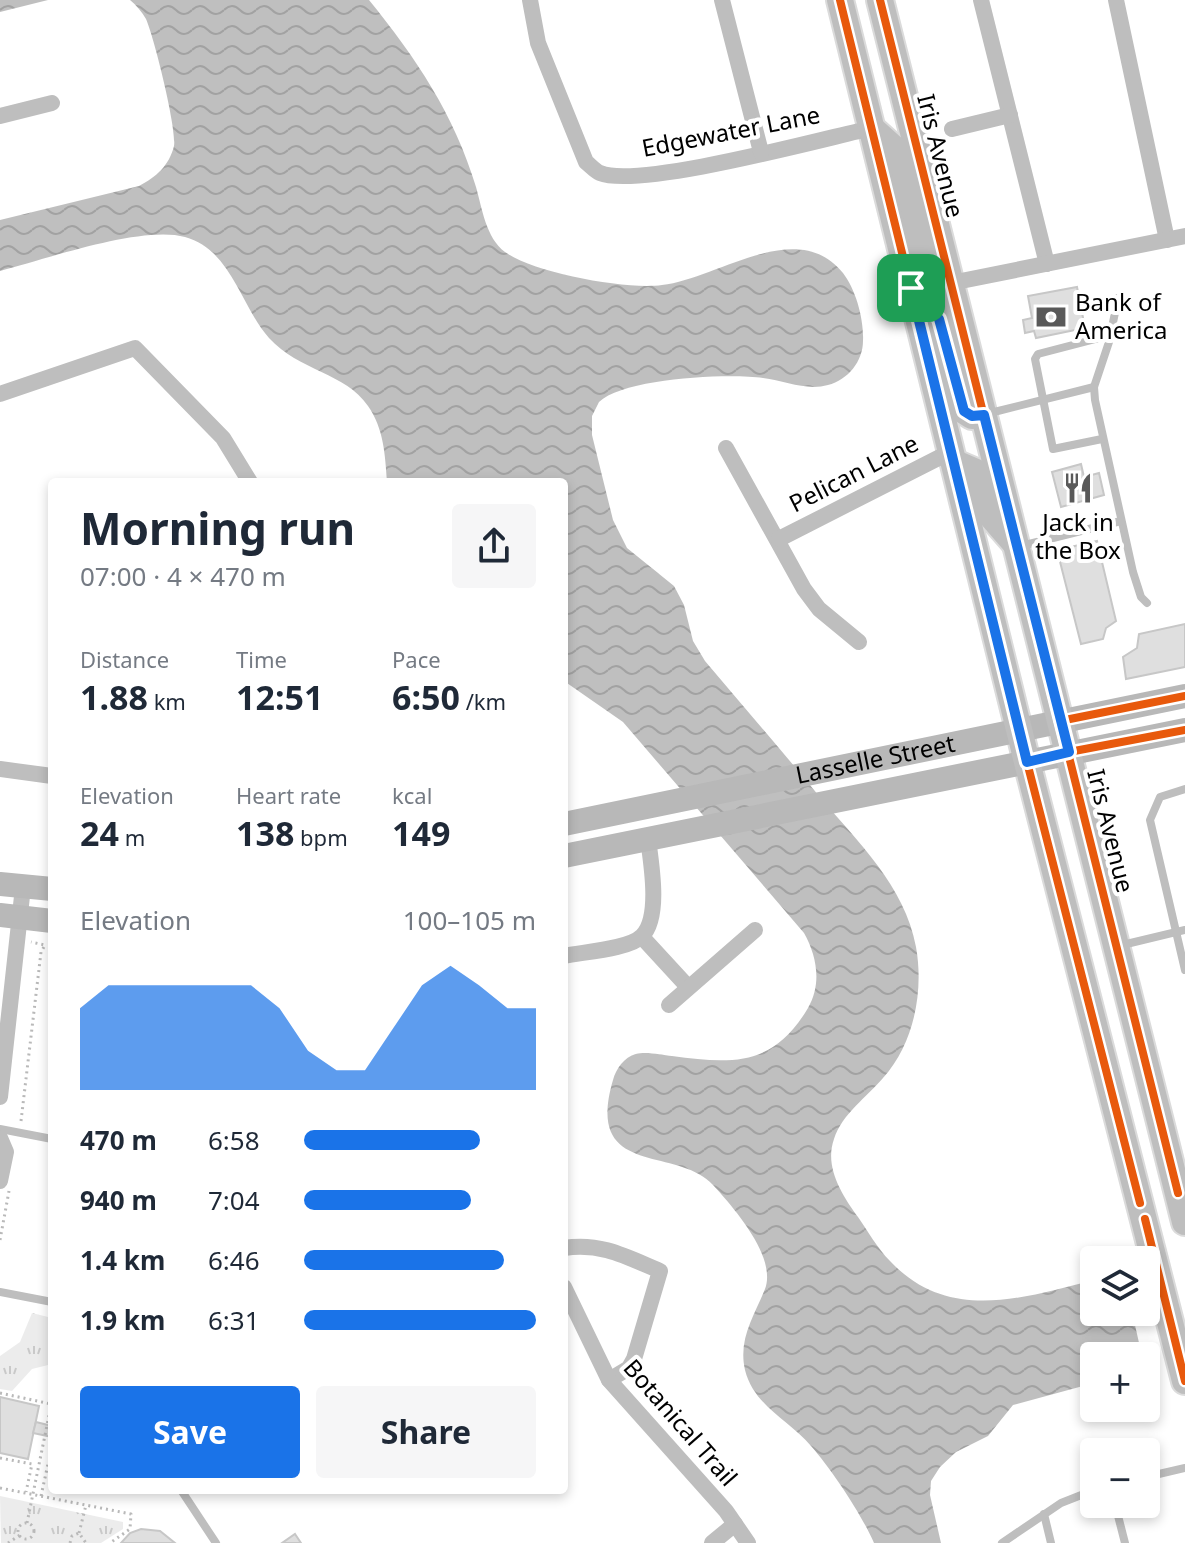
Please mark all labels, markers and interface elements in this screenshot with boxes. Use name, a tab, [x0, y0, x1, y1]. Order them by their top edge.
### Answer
street label: Iris Avenue	[910, 90, 973, 221]
street label: Edgewater Lane	[639, 97, 823, 164]
pin	[877, 254, 945, 322]
icon: arrive	[889, 266, 933, 310]
place label: Bank of America	[1075, 285, 1167, 346]
bank icon: Bank of America	[1034, 300, 1068, 334]
street label: Pelican Lane	[783, 426, 924, 519]
restaurant icon: Jack in the Box	[1061, 471, 1095, 505]
text: Morning run	[80, 498, 355, 558]
button: share	[452, 504, 536, 588]
place label: Jack in the Box	[1035, 505, 1121, 566]
text: 07:00 · 4 × 470 m	[80, 558, 286, 594]
text: Distance	[80, 644, 169, 674]
text: Time	[236, 644, 287, 674]
text: Pace	[392, 644, 441, 674]
text: 1.88	[80, 674, 148, 720]
text: 12:51	[236, 674, 323, 720]
text: 6:50	[392, 674, 460, 720]
text: km	[148, 686, 186, 716]
text: /km	[460, 686, 506, 716]
street label: Lasselle Street	[793, 726, 958, 791]
street label: Iris Avenue	[1080, 765, 1143, 896]
text: Elevation	[80, 780, 174, 810]
text: Heart rate	[236, 780, 341, 810]
text: kcal	[392, 780, 432, 810]
text: 24	[80, 810, 119, 856]
text: 138	[236, 810, 294, 856]
text: 149	[392, 810, 450, 856]
text: m	[119, 822, 145, 852]
text: bpm	[294, 822, 348, 852]
text: Elevation	[80, 902, 191, 938]
text: 100–105 m	[403, 902, 536, 938]
text: 470 m	[80, 1122, 157, 1158]
text: 6:58	[208, 1122, 260, 1158]
text: 940 m	[80, 1182, 157, 1218]
text: 7:04	[208, 1182, 260, 1218]
text: 1.4 km	[80, 1242, 165, 1278]
text: 6:46	[208, 1242, 260, 1278]
map controls	[1080, 1246, 1160, 1518]
button: layers	[1080, 1246, 1160, 1326]
text: 1.9 km	[80, 1302, 165, 1338]
text: 6:31	[208, 1302, 260, 1338]
button: +	[1080, 1342, 1160, 1422]
street label: Botanical Trail	[617, 1352, 745, 1493]
button: Save	[80, 1386, 300, 1478]
button: Share	[316, 1386, 536, 1478]
button: −	[1080, 1438, 1160, 1518]

